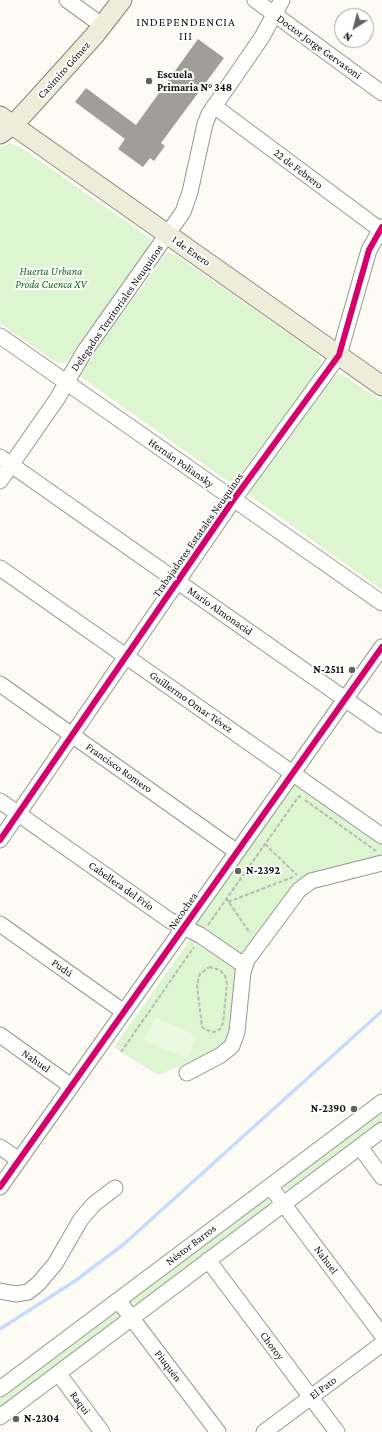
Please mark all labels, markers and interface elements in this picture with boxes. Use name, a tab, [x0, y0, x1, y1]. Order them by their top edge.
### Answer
north arrow	[334, 8, 374, 48]
street label: Doctor Jorge Gervasoni	[274, 12, 364, 82]
district label: INDEPENDENCIA III	[136, 15, 236, 43]
text: N	[341, 30, 354, 44]
street label: Casimiro Gómez	[35, 39, 93, 101]
place label: Escuela Primaria N° 348	[157, 68, 232, 94]
marker: Escuela Primaria N° 348	[144, 76, 154, 86]
street label: 22 de Febrero	[271, 146, 325, 192]
street label: 1 de Enero	[169, 233, 213, 269]
street label: Delegados Territoriales Neuquinos	[68, 242, 166, 374]
park label: Huerta Urbana Proda Cuenca XV	[15, 265, 87, 291]
street label: Hernán Poliansky	[146, 436, 216, 490]
street label: Trabajadores Estatales Neuquinos	[150, 470, 246, 600]
street label: Mario Almonacid	[185, 584, 255, 638]
place label: N-2511	[313, 663, 344, 677]
marker: N-2511	[347, 665, 357, 675]
street label: Guillermo Omar Tévez	[147, 668, 235, 736]
street label: Francisco Romero	[83, 740, 155, 796]
street label: Cabellera del Frío	[86, 859, 156, 913]
place label: N-2392	[246, 864, 280, 878]
marker: N-2392	[233, 866, 243, 876]
street label: Necochea	[165, 890, 201, 932]
street label: Pudú	[49, 956, 75, 980]
street label: Nahuel	[19, 1046, 53, 1076]
place label: N-2390	[311, 1102, 346, 1116]
marker: N-2390	[349, 1104, 359, 1114]
street label: Néstor Barros	[163, 1222, 219, 1268]
street label: Nahuel	[311, 1243, 341, 1277]
street label: Choroy	[257, 1329, 287, 1363]
street label: Piuquén	[152, 1347, 184, 1385]
street label: El Pato	[307, 1374, 339, 1402]
street label: Raqui	[67, 1389, 93, 1417]
place label: N-2304	[24, 1412, 59, 1426]
marker: N-2304	[11, 1414, 21, 1424]

